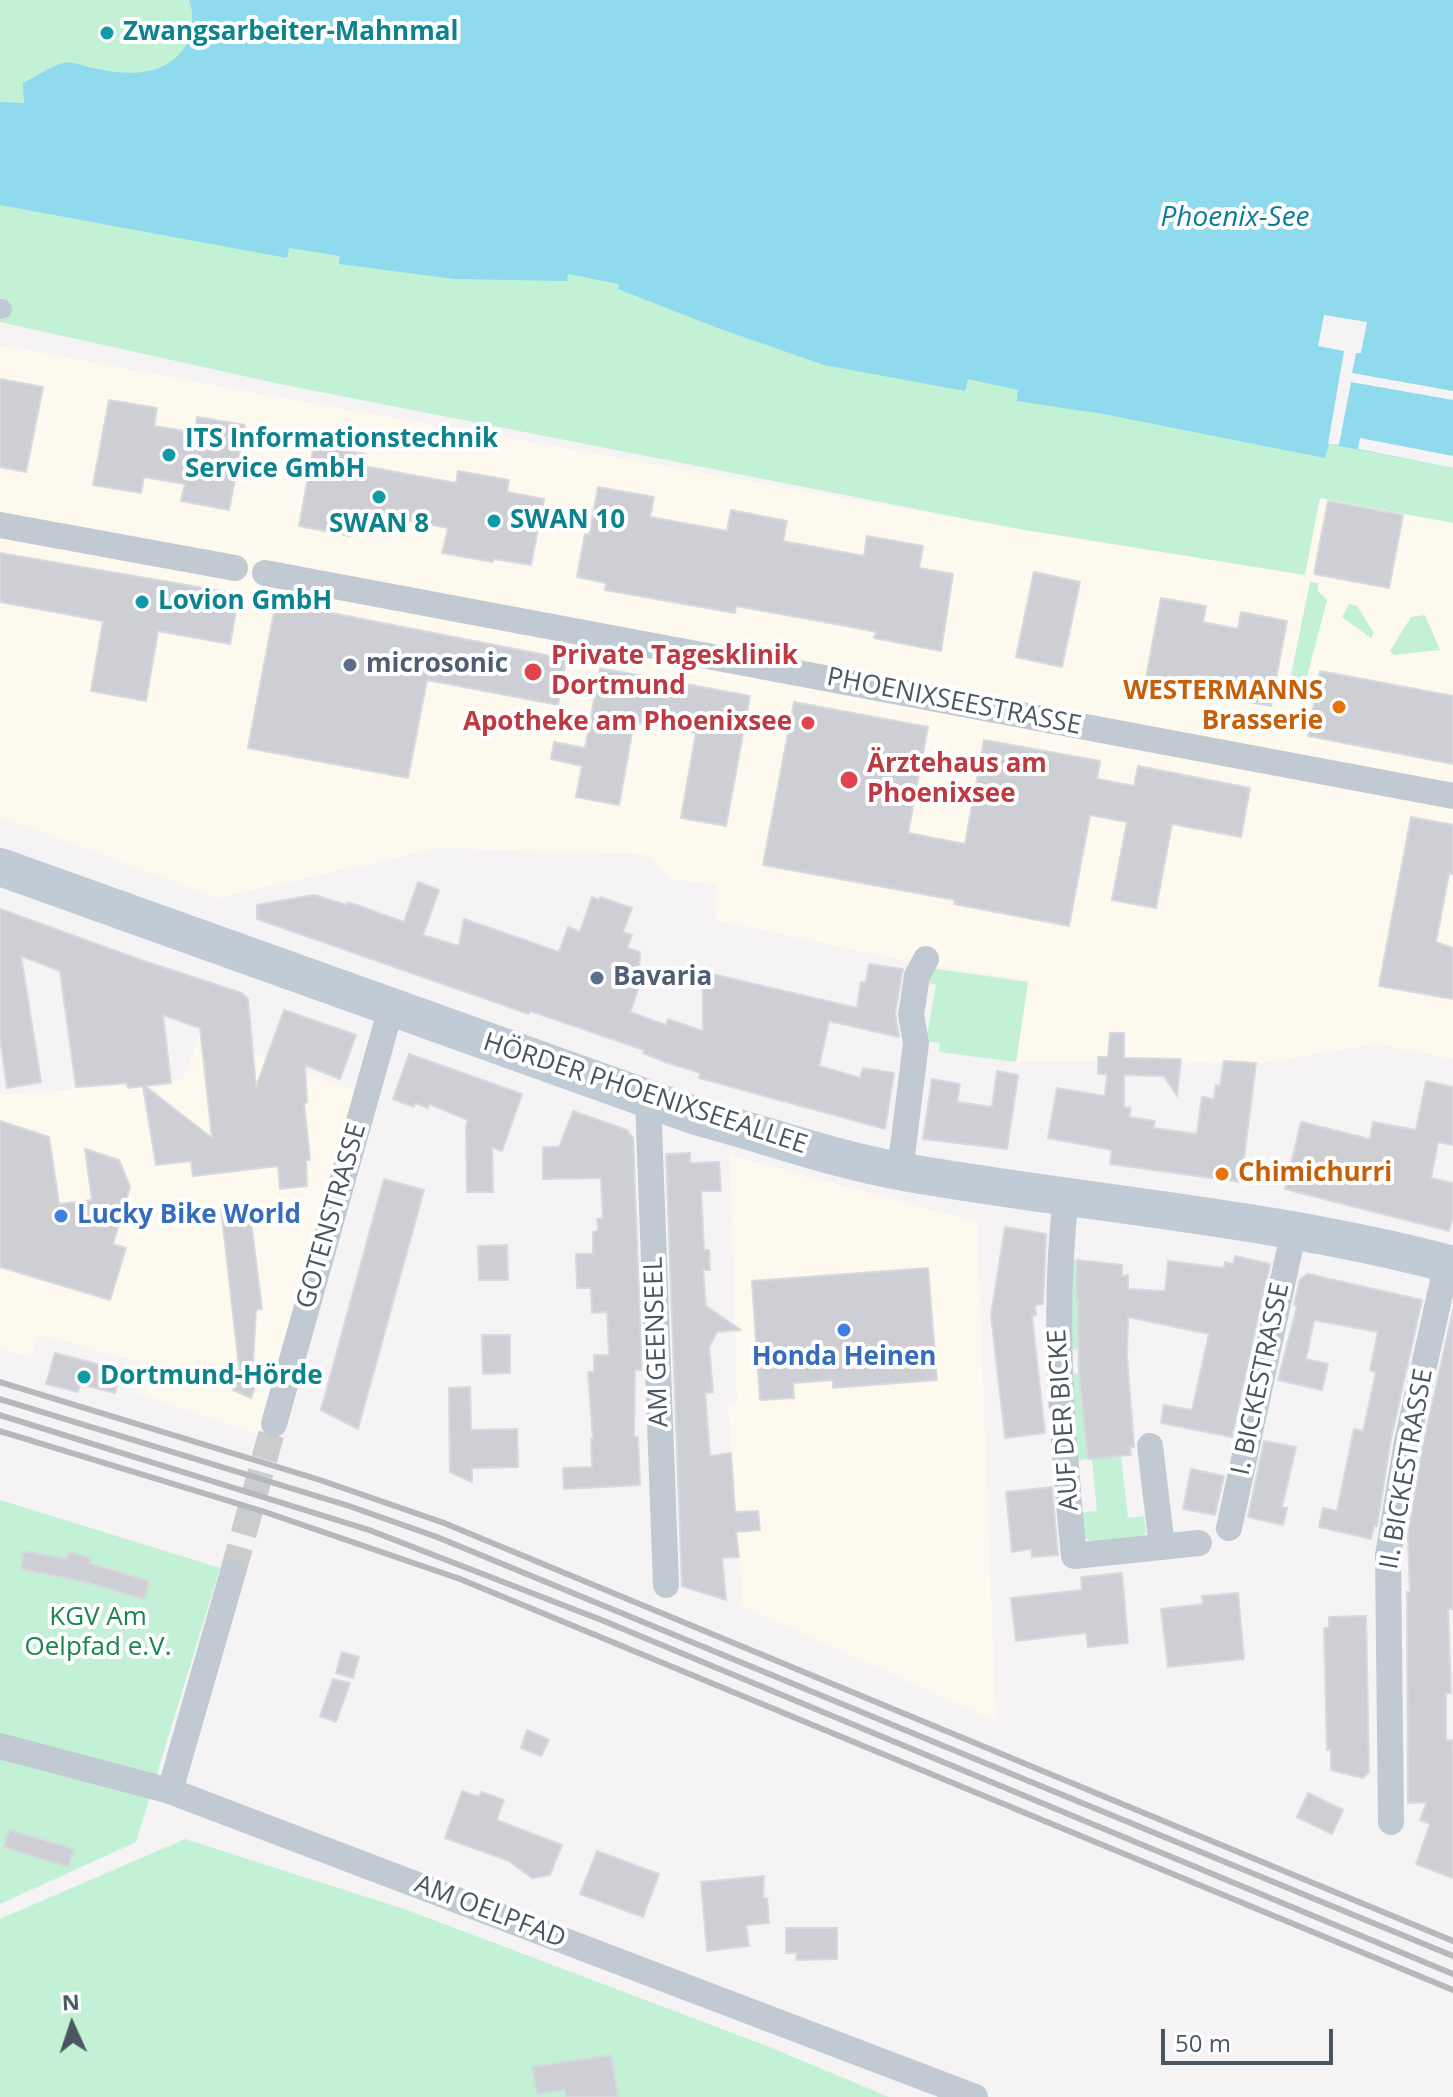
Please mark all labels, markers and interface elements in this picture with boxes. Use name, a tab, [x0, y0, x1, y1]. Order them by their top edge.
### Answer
place label: Zwangsarbeiter-Mahnmal	[123, 17, 458, 49]
marker: Zwangsarbeiter-Mahnmal	[98, 24, 116, 42]
water label: Phoenix-See	[1160, 201, 1310, 235]
place label: ITS Informationstechnik Service GmbH	[185, 424, 498, 486]
marker: ITS Informationstechnik Service GmbH	[160, 446, 178, 464]
marker: SWAN 8	[370, 488, 388, 506]
place label: SWAN 10	[510, 505, 625, 537]
place label: SWAN 8	[329, 509, 429, 541]
marker: SWAN 10	[485, 512, 503, 530]
place label: Lovion GmbH	[158, 586, 332, 618]
marker: Lovion GmbH	[133, 593, 151, 611]
place label: Private Tagesklinik Dortmund	[551, 641, 798, 702]
place label: microsonic	[366, 649, 508, 681]
marker: microsonic	[341, 656, 359, 674]
marker: Private Tagesklinik Dortmund	[522, 661, 544, 683]
street label: PHOENIXSEESTRASSE	[824, 662, 1084, 742]
place label: WESTERMANNS Brasserie	[1123, 676, 1323, 738]
marker: WESTERMANNS Brasserie	[1330, 698, 1348, 716]
place label: Apotheke am Phoenixsee	[463, 707, 792, 739]
marker: Apotheke am Phoenixsee	[799, 714, 817, 732]
place label: Ärztehaus am Phoenixsee	[867, 749, 1047, 810]
marker: Ärztehaus am Phoenixsee	[838, 769, 860, 791]
place label: Bavaria	[613, 962, 712, 994]
marker: Bavaria	[588, 969, 606, 987]
street label: HÖRDER PHOENIXSEEALLEE	[479, 1027, 811, 1161]
street label: GOTENSTRASSE	[291, 1120, 373, 1312]
place label: Chimichurri	[1238, 1158, 1392, 1190]
marker: Chimichurri	[1213, 1165, 1231, 1183]
place label: Lucky Bike World	[77, 1200, 301, 1232]
marker: Lucky Bike World	[52, 1207, 70, 1225]
street label: AM GEENSEEL	[638, 1256, 676, 1428]
street label: I. BICKESTRASSE	[1225, 1280, 1297, 1478]
marker: Honda Heinen	[835, 1321, 853, 1339]
street label: AUF DER BICKE	[1042, 1328, 1086, 1512]
place label: Honda Heinen	[752, 1342, 936, 1374]
place label: Dortmund-Hörde	[100, 1361, 323, 1393]
street label: II. BICKESTRASSE	[1374, 1366, 1440, 1572]
marker: Dortmund-Hörde	[75, 1368, 93, 1386]
park label: KGV Am Oelpfad e.V.	[25, 1602, 171, 1664]
street label: AM OELPFAD	[410, 1869, 570, 1955]
north arrow	[32, 1985, 112, 2065]
text: N	[61, 1986, 80, 2016]
scale bar	[1165, 2013, 1337, 2063]
text: 50 m	[1175, 2026, 1231, 2059]

